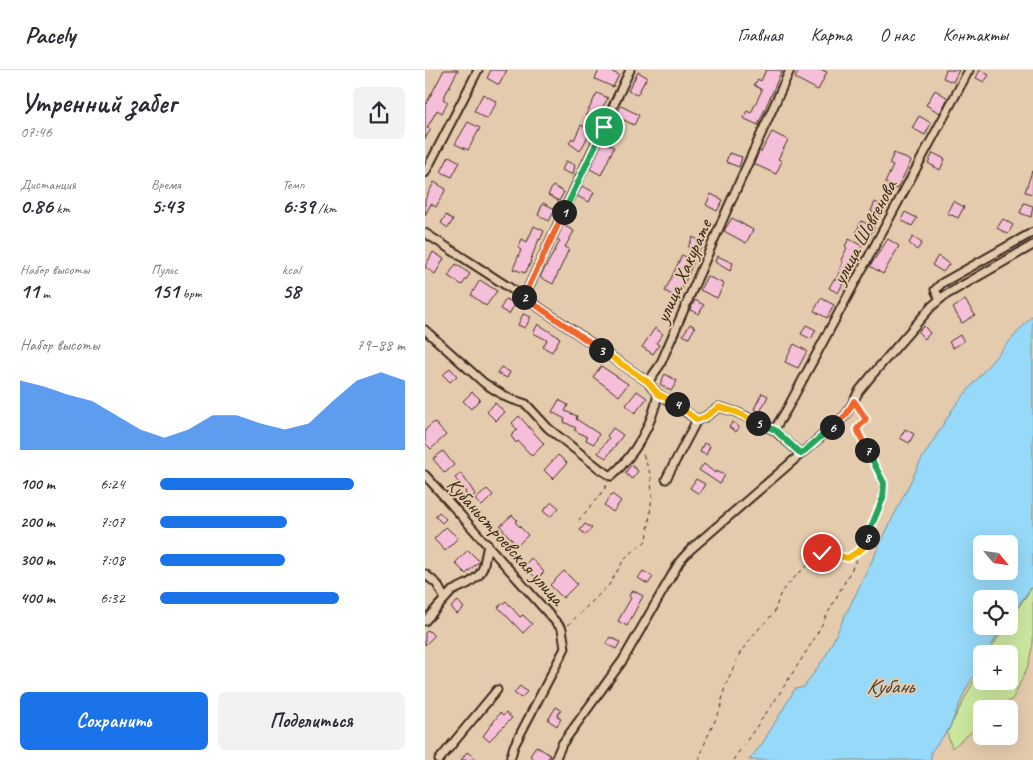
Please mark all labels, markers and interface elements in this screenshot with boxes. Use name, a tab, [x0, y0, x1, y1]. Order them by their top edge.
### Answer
text: Pacely	[25, 20, 75, 50]
text: Главная	[738, 24, 783, 46]
text: Карта	[811, 24, 852, 46]
text: О нас	[880, 24, 915, 46]
text: Контакты	[943, 24, 1008, 46]
text: Утренний забег	[20, 85, 176, 120]
button: share	[353, 87, 405, 139]
pin	[583, 106, 625, 148]
icon: arrive	[590, 113, 618, 141]
text: 07:46	[20, 122, 52, 142]
street label: улица Шовгенова	[826, 175, 903, 290]
text: Дистанция	[20, 176, 76, 193]
text: Время	[151, 176, 181, 193]
text: Темп	[282, 176, 305, 193]
text: 0.86	[20, 193, 53, 219]
text: 5:43	[151, 193, 183, 219]
text: 6:39	[282, 193, 315, 219]
text: km	[53, 200, 70, 217]
text: /km	[315, 200, 336, 217]
pin: 1	[551, 200, 577, 224]
text: 1	[561, 204, 568, 221]
street label: улица Хакурате	[649, 214, 718, 328]
text: Набор высоты	[20, 261, 89, 278]
text: Пульс	[151, 261, 178, 278]
text: kcal	[282, 261, 301, 278]
text: 11	[20, 278, 39, 304]
text: 151	[151, 278, 179, 304]
text: 58	[282, 278, 301, 304]
pin: 2	[511, 284, 537, 310]
text: m	[39, 285, 50, 302]
text: bpm	[179, 285, 202, 302]
text: 2	[521, 289, 528, 306]
text: Набор высоты	[20, 335, 99, 355]
text: 79–88 m	[356, 335, 405, 355]
pin: 3	[589, 338, 613, 362]
text: 3	[598, 342, 605, 359]
pin: 4	[665, 392, 689, 416]
text: 4	[674, 396, 681, 413]
pin: 5	[745, 410, 771, 436]
pin: 6	[819, 414, 845, 440]
text: 5	[755, 415, 762, 432]
text: 6	[829, 419, 836, 436]
pin: 7	[855, 438, 879, 462]
text: 7	[864, 442, 871, 459]
street label: Кубаньстроевская улица	[442, 472, 571, 612]
text: 100 m	[20, 474, 55, 494]
text: 6:24	[100, 474, 125, 494]
text: 200 m	[20, 512, 55, 532]
text: 7:07	[100, 512, 125, 532]
pin: 8	[855, 524, 879, 550]
text: 8	[864, 529, 871, 546]
pin	[801, 532, 843, 574]
north arrow	[973, 535, 1017, 580]
map controls	[973, 535, 1018, 745]
icon: check	[808, 539, 836, 567]
text: 300 m	[20, 550, 55, 570]
text: 7:08	[100, 550, 125, 570]
text: 400 m	[20, 588, 55, 608]
text: 6:32	[100, 588, 125, 608]
button: locate	[973, 590, 1018, 635]
button: +	[973, 645, 1018, 690]
water label: Кубань	[867, 673, 916, 699]
button: Сохранить	[20, 692, 208, 750]
button: Поделиться	[218, 692, 405, 750]
button: −	[973, 700, 1018, 745]

